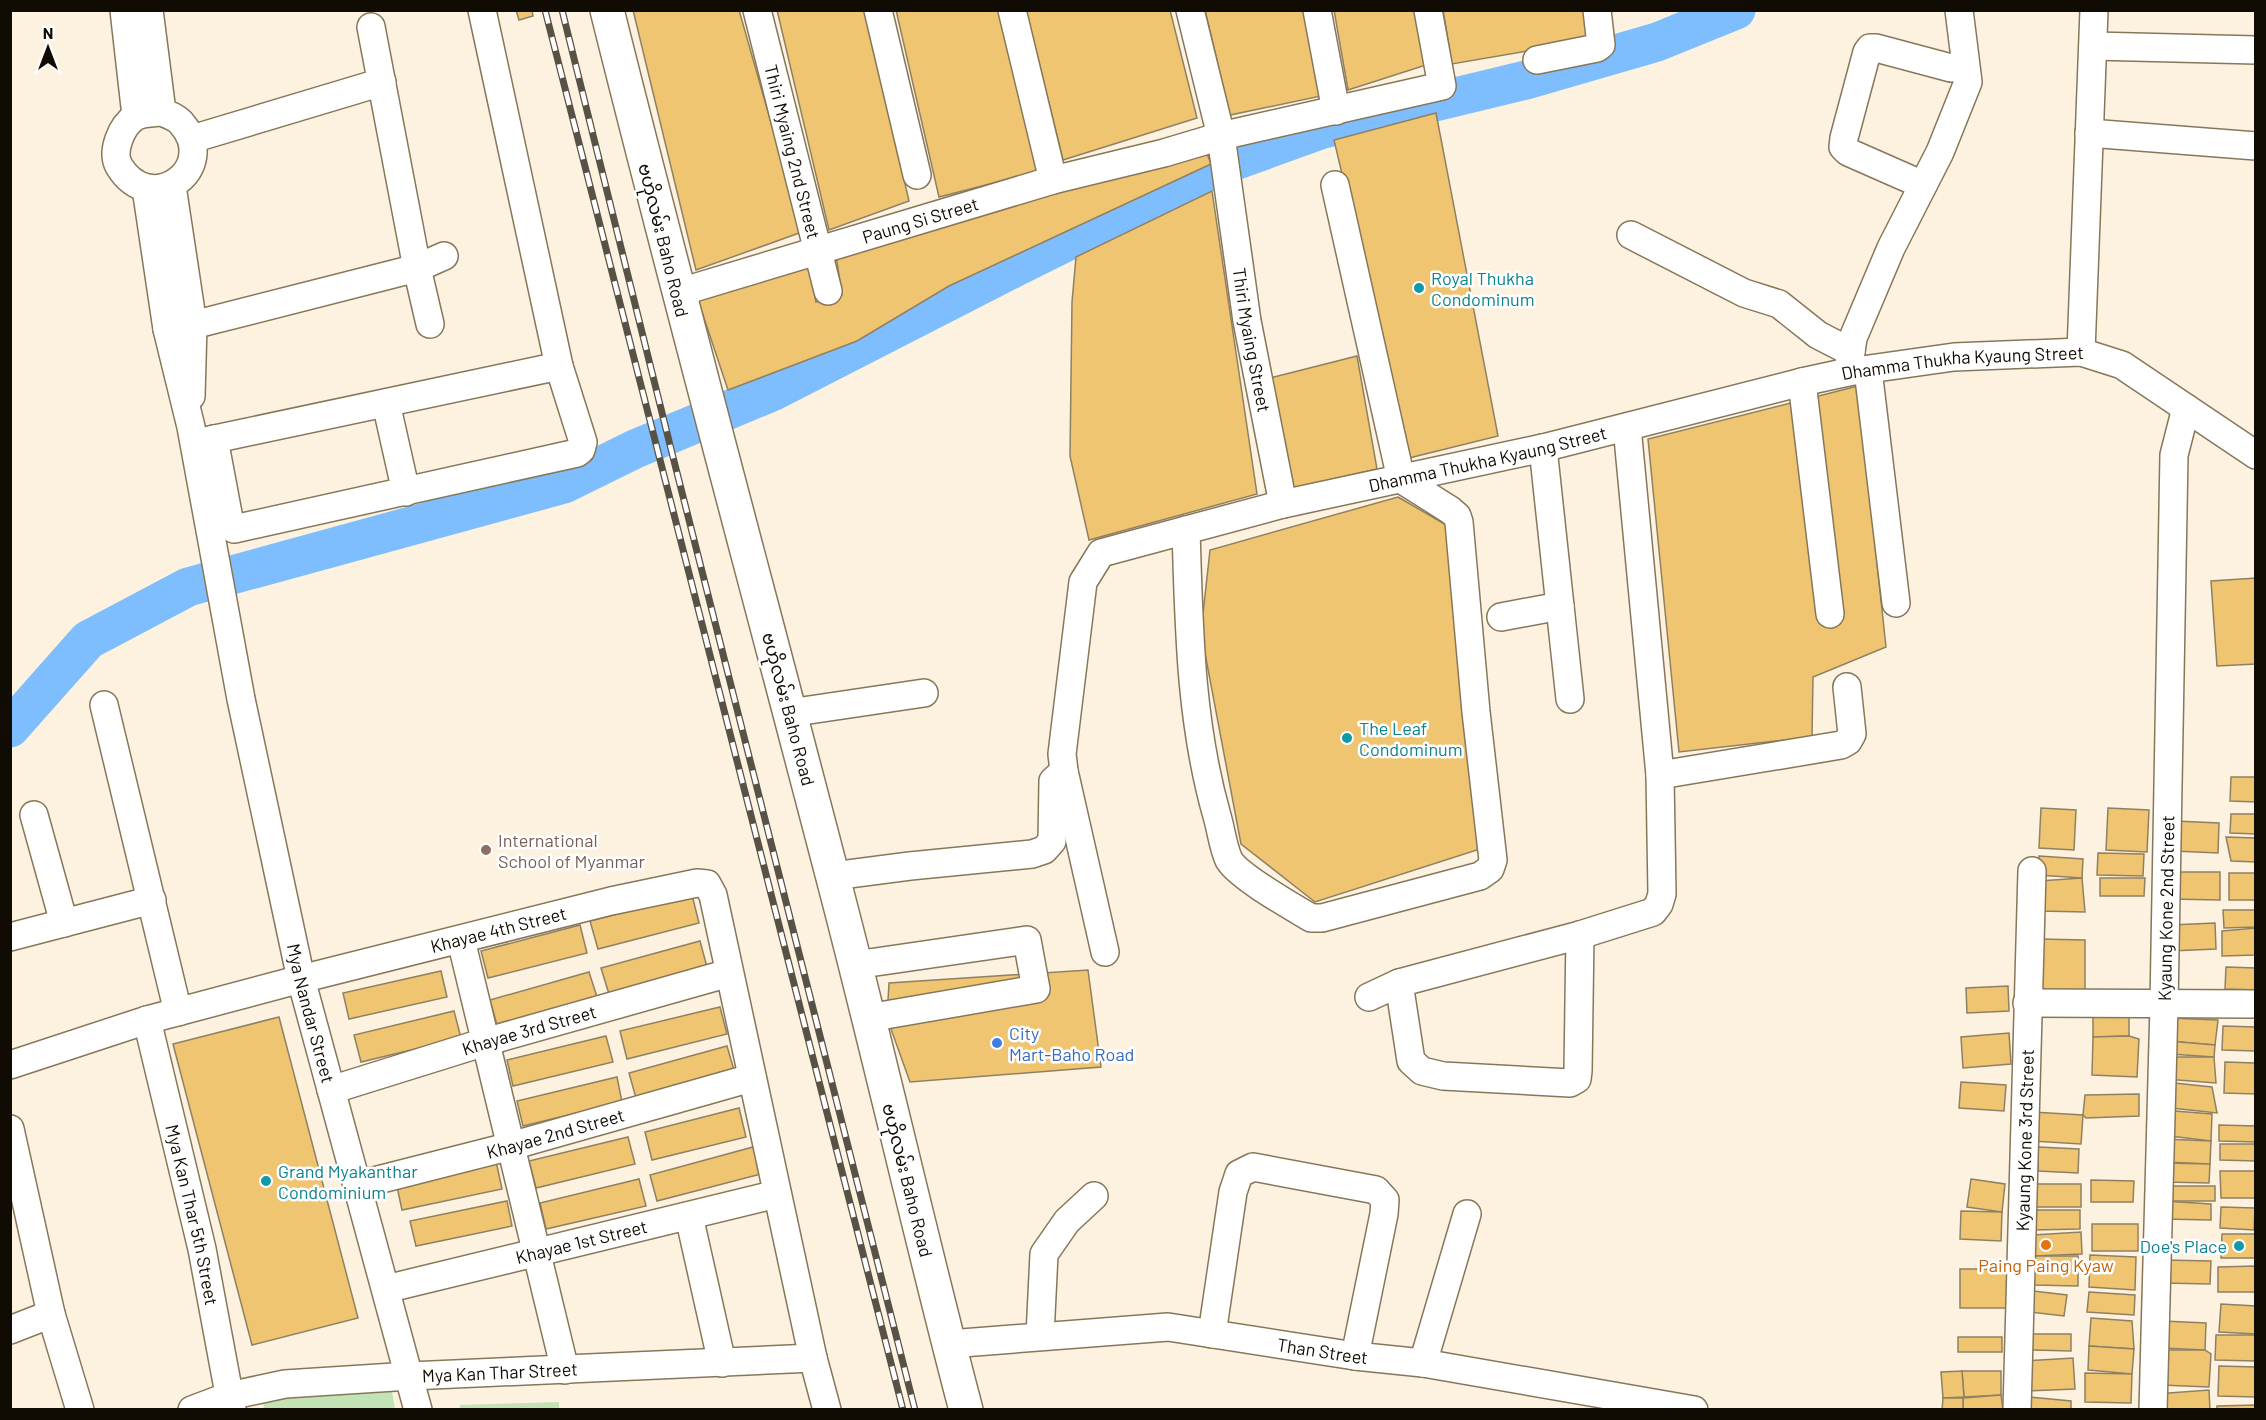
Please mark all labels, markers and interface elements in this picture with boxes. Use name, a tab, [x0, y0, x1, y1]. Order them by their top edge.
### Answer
north arrow	[18, 18, 78, 78]
text: N	[43, 23, 53, 42]
street label: Thiri Myaing 2nd Street	[760, 62, 825, 241]
street label: ဗဟိုလမ်း Baho Road	[629, 160, 696, 320]
street label: Paung Si Street	[859, 192, 981, 248]
street label: Thiri Myaing Street	[1229, 266, 1276, 414]
place label: Royal Thukha Condominum	[1431, 267, 1535, 310]
marker: Royal Thukha Condominum	[1412, 281, 1426, 295]
street label: Dhamma Thukha Kyaung Street	[1839, 341, 2084, 384]
street label: Dhamma Thukha Kyaung Street	[1366, 421, 1609, 496]
street label: ဗဟိုလမ်း Baho Road	[753, 629, 822, 789]
place label: The Leaf Condominum	[1359, 717, 1463, 760]
marker: The Leaf Condominum	[1340, 731, 1354, 745]
street label: Kyaung Kone 2nd Street	[2153, 815, 2178, 1001]
place label: International School of Myanmar	[498, 829, 645, 872]
marker: International School of Myanmar	[479, 843, 493, 857]
street label: Khayae 4th Street	[428, 902, 569, 957]
street label: Mya Nandar Street	[283, 942, 340, 1085]
street label: Khayae 3rd Street	[459, 1000, 599, 1060]
place label: City Mart-Baho Road	[1009, 1022, 1134, 1065]
marker: City Mart-Baho Road	[990, 1036, 1004, 1050]
street label: Kyaung Kone 3rd Street	[2011, 1049, 2038, 1232]
street label: ဗဟိုလမ်း Baho Road	[873, 1100, 940, 1260]
street label: Khayae 2nd Street	[484, 1103, 627, 1163]
street label: Mya Kan Thar 5th Street	[161, 1122, 223, 1307]
place label: Grand Myakanthar Condominium	[278, 1160, 418, 1203]
marker: Grand Myakanthar Condominium	[259, 1174, 273, 1188]
street label: Khayae 1st Street	[513, 1215, 649, 1268]
place label: Doe's Place	[2140, 1235, 2227, 1257]
marker: Paing Paing Kyaw	[2039, 1238, 2053, 1252]
marker: Doe's Place	[2232, 1239, 2246, 1253]
place label: Paing Paing Kyaw	[1978, 1254, 2114, 1276]
street label: Than Street	[1276, 1333, 1369, 1368]
street label: Mya Kan Thar Street	[421, 1358, 578, 1386]

